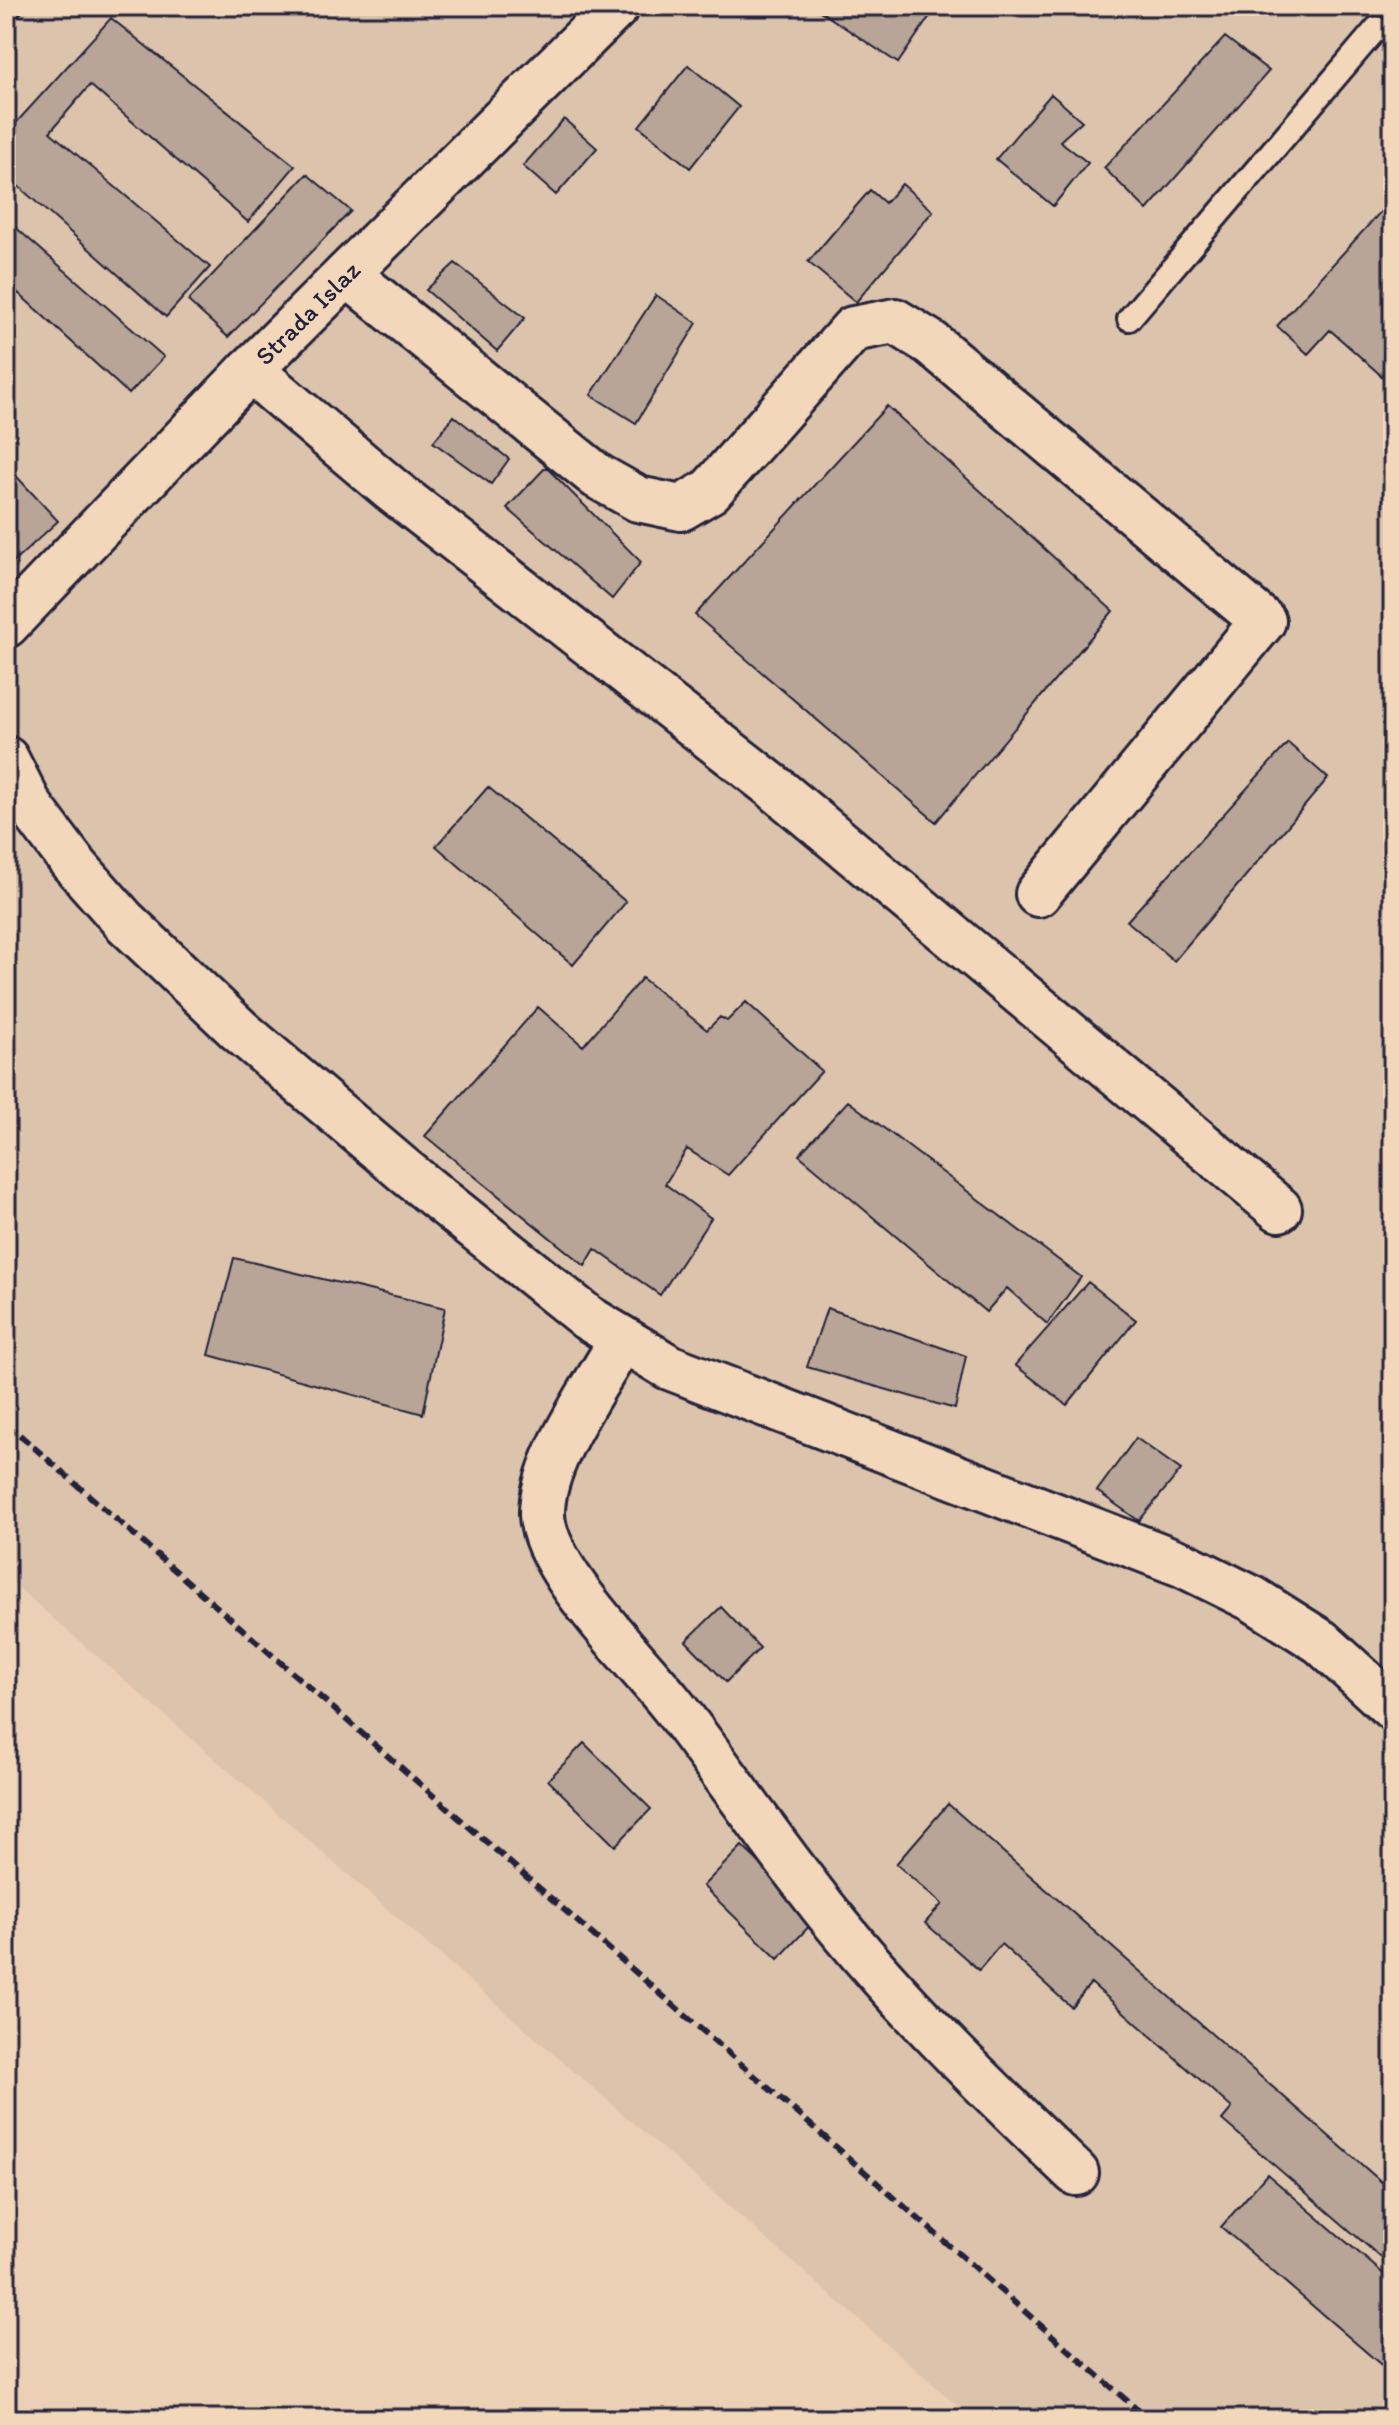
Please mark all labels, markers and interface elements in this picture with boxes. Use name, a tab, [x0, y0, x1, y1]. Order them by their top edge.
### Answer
street label: Strada Islaz	[248, 254, 367, 372]

